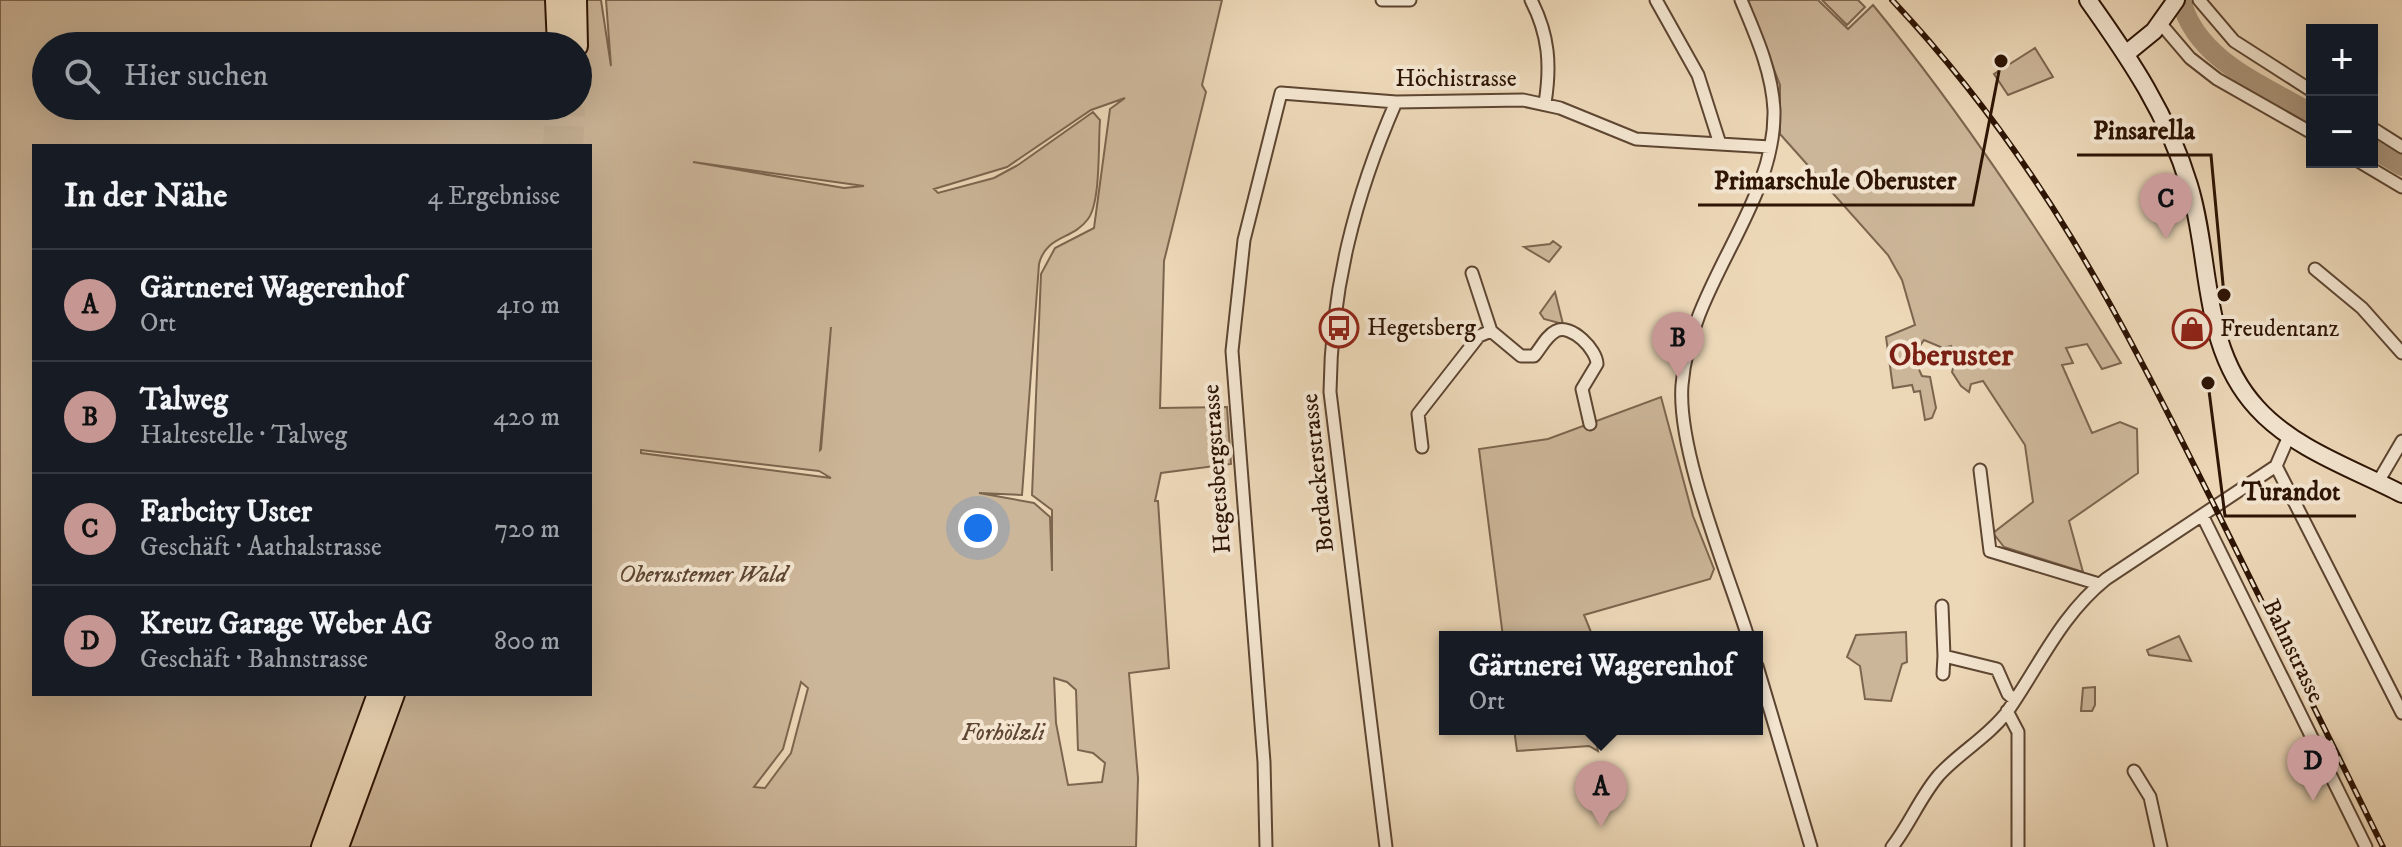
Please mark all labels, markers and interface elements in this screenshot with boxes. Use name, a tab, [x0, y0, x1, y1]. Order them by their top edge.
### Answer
map controls	[2306, 24, 2378, 168]
button: +	[2306, 24, 2378, 96]
search box	[32, 32, 592, 120]
icon: search	[60, 54, 104, 98]
text: Hier suchen	[124, 58, 268, 95]
street label: Höchistrasse	[1395, 64, 1517, 94]
button: −	[2306, 96, 2378, 168]
callout: Pinsarella	[2077, 105, 2211, 155]
text: Pinsarella	[2093, 115, 2196, 148]
callout: Primarschule Oberuster	[1698, 155, 1973, 205]
text: Primarschule Oberuster	[1714, 165, 1957, 198]
pin: C	[2140, 173, 2192, 239]
text: In der Nähe	[64, 175, 227, 217]
text: 4 Ergebnisse	[427, 180, 560, 213]
text: Gärtnerei Wagerenhof	[140, 270, 405, 307]
text: A	[82, 289, 98, 322]
text: 410 m	[496, 289, 560, 322]
text: Ort	[140, 307, 176, 340]
bus stop icon: Hegetsberg	[1318, 307, 1360, 349]
shop icon: Freudentanz	[2171, 308, 2213, 350]
pin: B	[1652, 312, 1704, 378]
place label: Hegetsberg	[1367, 313, 1476, 343]
place label: Freudentanz	[2220, 314, 2340, 344]
district label: Oberuster	[1889, 336, 2014, 376]
text: Talweg	[140, 382, 228, 419]
street label: Hegetsbergstrasse	[1196, 383, 1238, 555]
street label: Bordackerstrasse	[1295, 392, 1341, 554]
text: B	[82, 401, 98, 434]
text: 420 m	[493, 401, 560, 434]
text: Haltestelle · Talweg	[140, 419, 347, 452]
callout: Turandot	[2225, 466, 2356, 516]
text: Turandot	[2241, 476, 2341, 509]
text: Farbcity Uster	[140, 494, 312, 531]
your location	[958, 508, 998, 548]
text: C	[81, 513, 99, 546]
text: 720 m	[494, 513, 560, 546]
text: Geschäft · Aathalstrasse	[140, 531, 382, 564]
park label: Oberustemer Wald	[619, 560, 791, 590]
street label: Bahnstrasse	[2255, 594, 2331, 708]
text: Kreuz Garage Weber AG	[140, 606, 432, 643]
text: D	[80, 625, 100, 658]
text: 800 m	[494, 625, 560, 658]
popup	[1439, 631, 1763, 735]
text: Geschäft · Bahnstrasse	[140, 643, 368, 676]
text: Gärtnerei Wagerenhof	[1469, 648, 1733, 685]
text: Ort	[1469, 685, 1505, 718]
park label: Forhölzli	[961, 718, 1046, 748]
pin: D	[2287, 735, 2339, 801]
pin: A	[1575, 761, 1627, 827]

